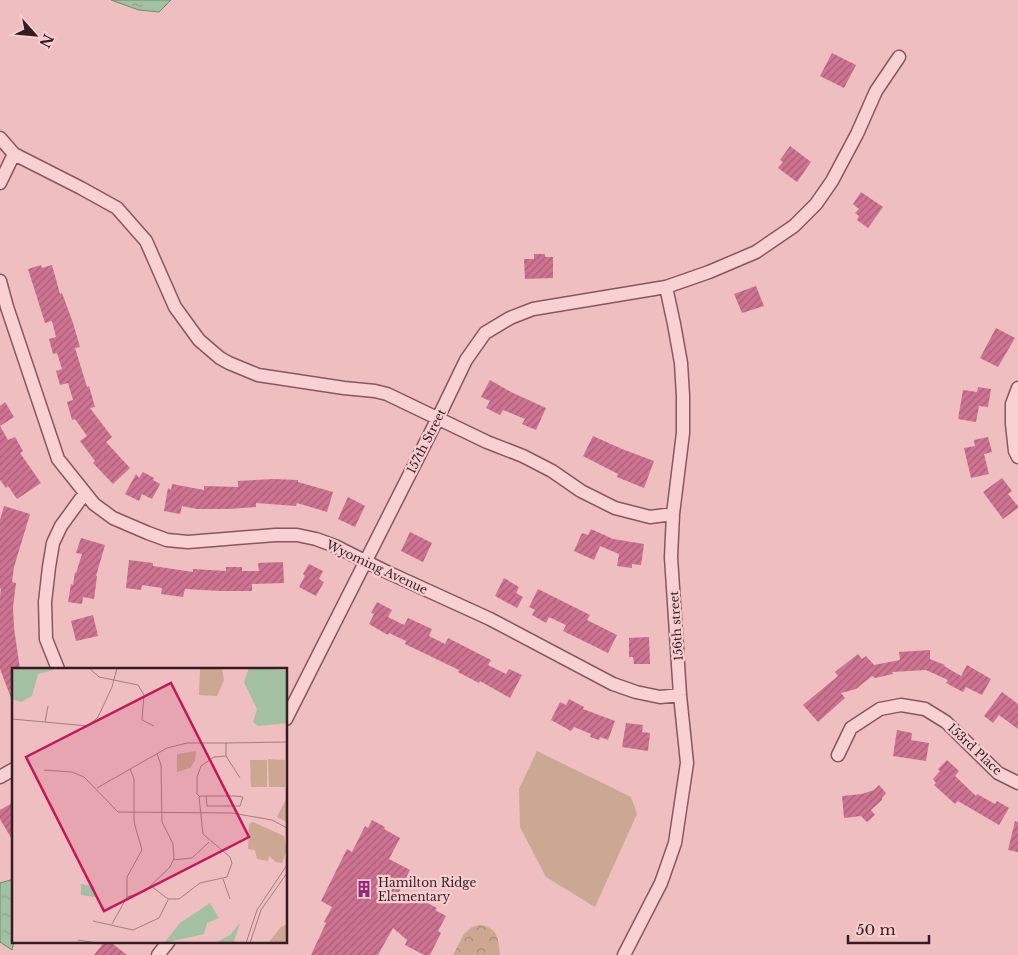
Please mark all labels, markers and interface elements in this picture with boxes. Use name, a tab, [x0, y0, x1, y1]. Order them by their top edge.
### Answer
north arrow	[10, 10, 60, 60]
text: N	[36, 31, 58, 51]
street label: 157th Street	[403, 406, 449, 476]
street label: Wyoming Avenue	[323, 537, 430, 597]
street label: 156th street	[666, 590, 686, 661]
inset map	[12, 668, 288, 942]
street label: 153rd Place	[945, 720, 1005, 778]
place label: Hamilton Ridge Elementary	[378, 875, 476, 904]
building icon: Hamilton Ridge Elementary	[354, 879, 374, 899]
scale bar	[848, 912, 929, 944]
text: 50 m	[856, 920, 896, 939]

